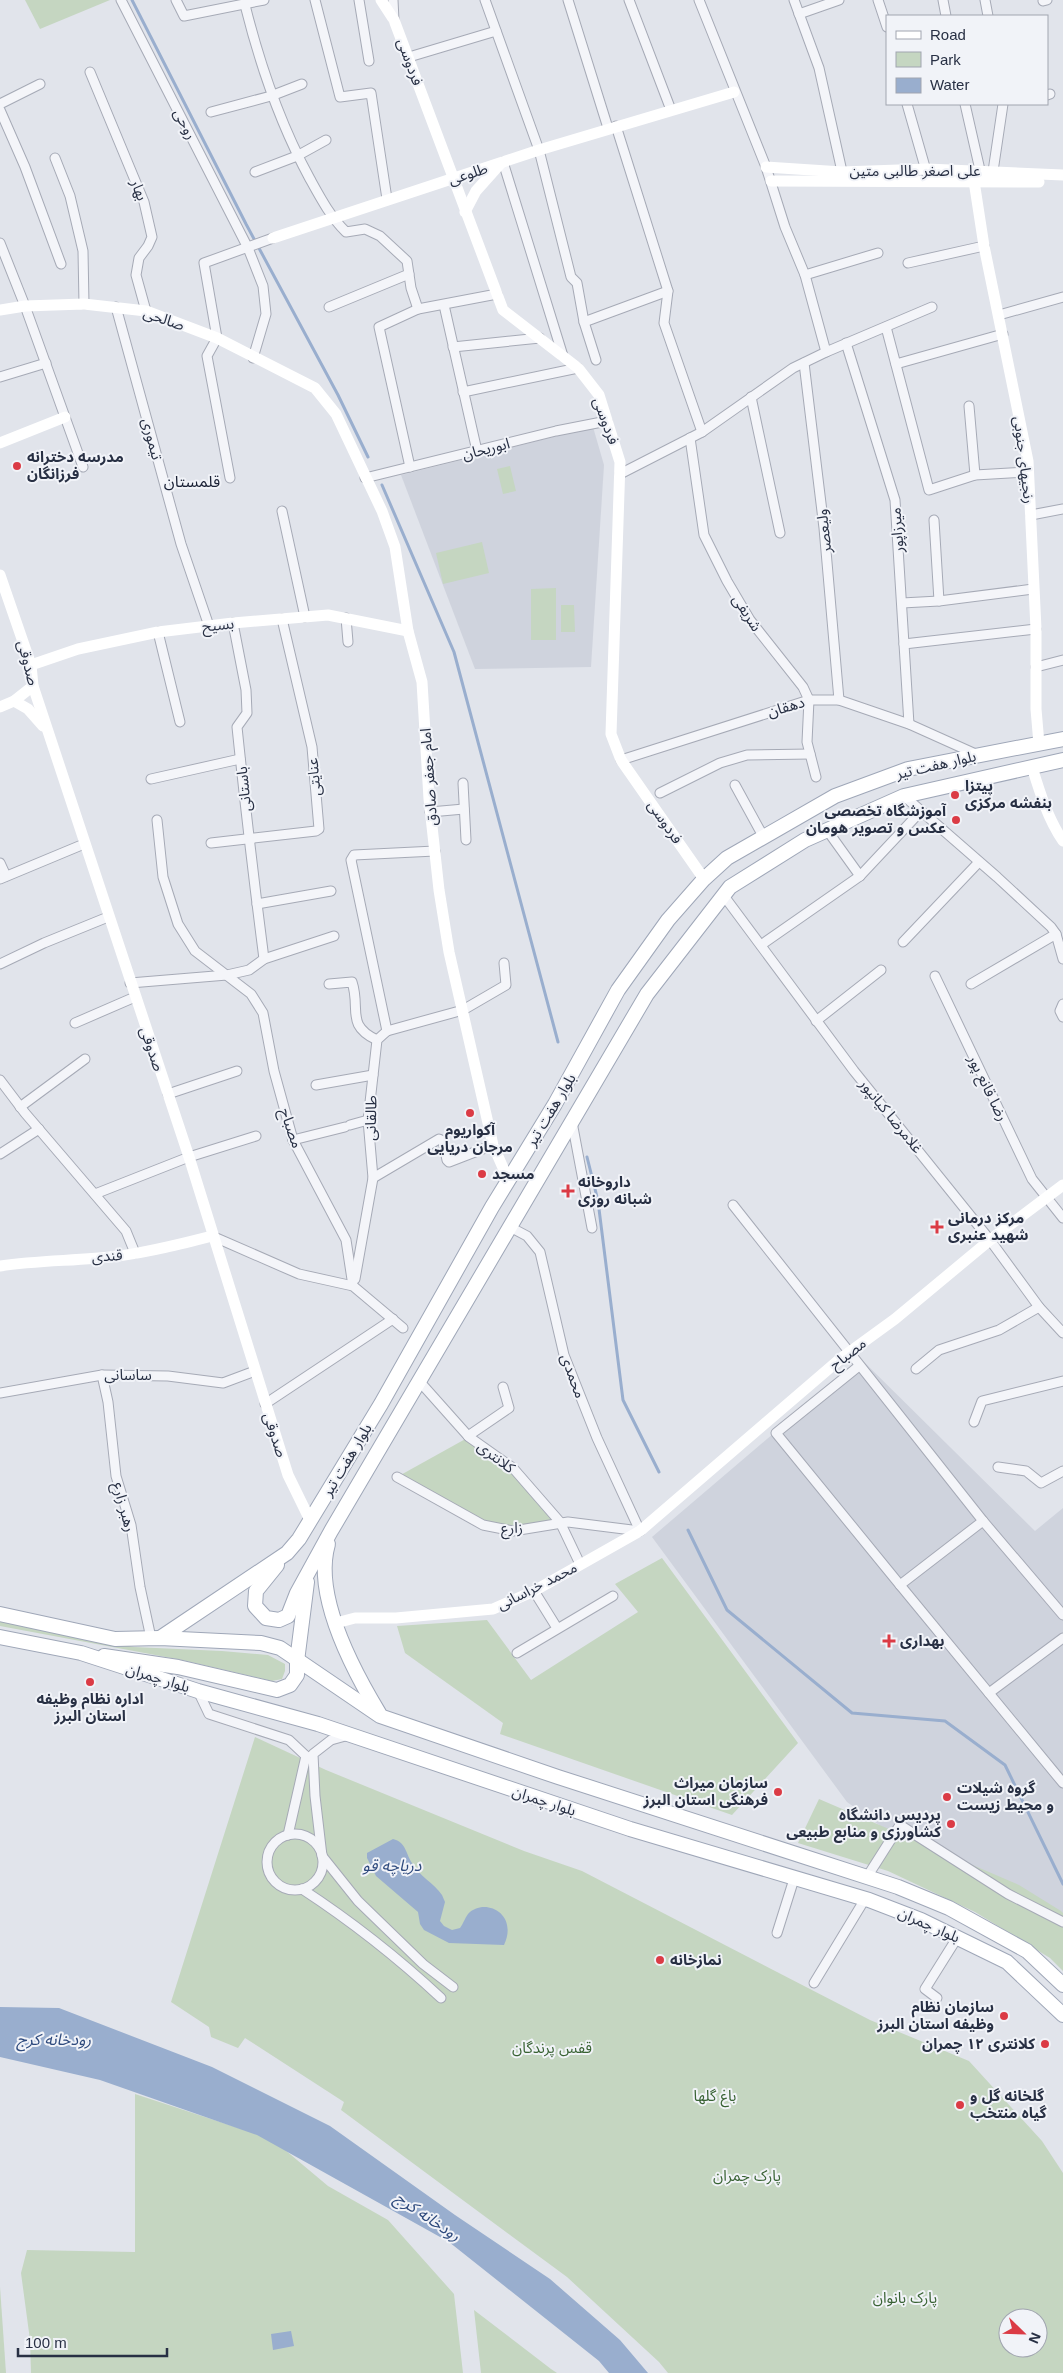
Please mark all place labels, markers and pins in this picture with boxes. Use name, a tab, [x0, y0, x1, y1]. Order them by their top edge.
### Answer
place label: مدرسه دخترانه فرزانگان	[27, 448, 124, 483]
marker: مدرسه دخترانه فرزانگان	[11, 460, 23, 472]
place label: پیتزا بنفشه مرکزی	[965, 777, 1052, 812]
marker: پیتزا بنفشه مرکزی	[949, 789, 961, 801]
place label: آموزشگاه تخصصی عکس و تصویر هومان	[806, 802, 947, 837]
marker: آموزشگاه تخصصی عکس و تصویر هومان	[950, 814, 962, 826]
marker: آکواریوم مرجان دریایی	[464, 1107, 476, 1119]
place label: آکواریوم مرجان دریایی	[427, 1121, 513, 1156]
place label: مسجد	[492, 1165, 534, 1182]
marker: مسجد	[476, 1168, 488, 1180]
place label: داروخانه شبانه روزی	[578, 1173, 652, 1208]
marker: داروخانه شبانه روزی	[562, 1185, 574, 1197]
place label: مرکز درمانی شهید عنبری	[948, 1209, 1029, 1244]
marker: مرکز درمانی شهید عنبری	[930, 1220, 944, 1234]
place label: بهداری	[900, 1632, 944, 1650]
marker: بهداری	[882, 1634, 896, 1648]
marker: اداره نظام وظیفه استان البرز	[84, 1676, 96, 1688]
place label: اداره نظام وظیفه استان البرز	[37, 1690, 144, 1725]
place label: سازمان میراث فرهنگی استان البرز	[642, 1774, 768, 1809]
place label: گروه شیلات و محیط زیست	[957, 1779, 1054, 1814]
marker: سازمان میراث فرهنگی استان البرز	[772, 1786, 784, 1798]
marker: گروه شیلات و محیط زیست	[941, 1791, 953, 1803]
place label: پردیس دانشگاه کشاورزی و منابع طبیعی	[786, 1806, 941, 1843]
marker: پردیس دانشگاه کشاورزی و منابع طبیعی	[945, 1818, 957, 1830]
place label: نمازخانه	[670, 1951, 722, 1969]
marker: نمازخانه	[654, 1954, 666, 1966]
place label: سازمان نظام وظیفه استان البرز	[876, 1998, 994, 2033]
marker: سازمان نظام وظیفه استان البرز	[998, 2010, 1010, 2022]
place label: کلانتری ۱۲ چمران	[922, 2035, 1035, 2054]
marker: کلانتری ۱۲ چمران	[1039, 2038, 1051, 2050]
place label: گلخانه گل و گیاه منتخب	[970, 2087, 1047, 2121]
marker: گلخانه گل و گیاه منتخب	[954, 2099, 966, 2111]

